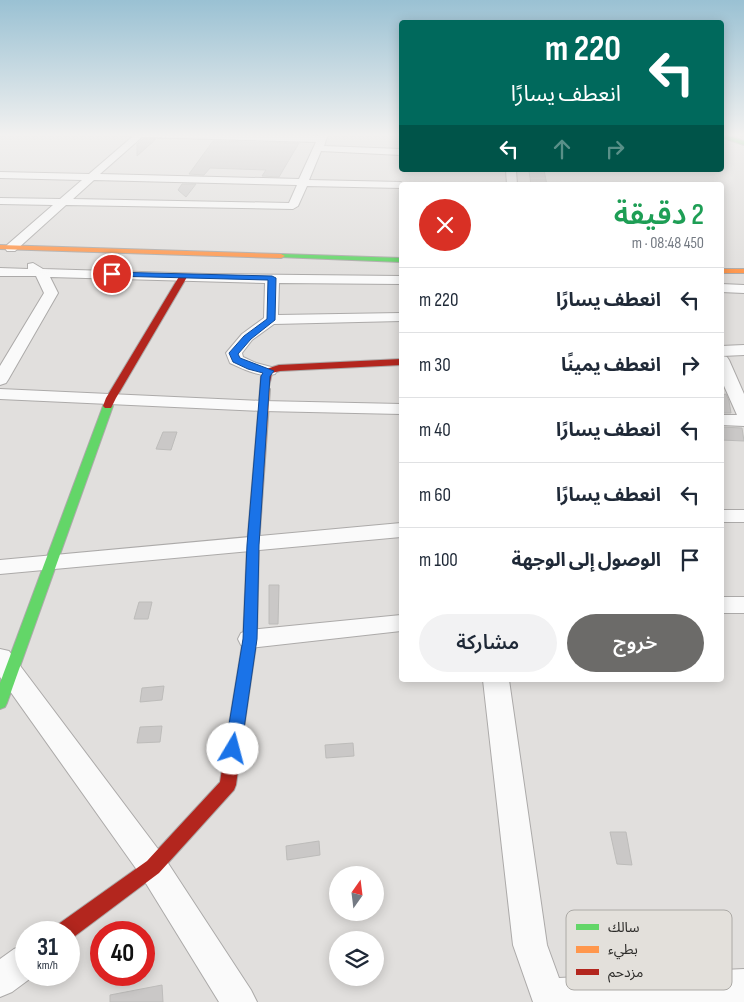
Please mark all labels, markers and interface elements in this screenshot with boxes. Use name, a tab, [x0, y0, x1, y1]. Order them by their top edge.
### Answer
text: 220 m	[545, 28, 621, 71]
icon: left	[639, 40, 704, 105]
text: انعطف يسارًا	[511, 81, 621, 108]
icon: left	[495, 135, 523, 163]
icon: ahead	[548, 135, 576, 163]
icon: right	[601, 135, 629, 163]
text: 2 دقيقة	[614, 197, 704, 233]
button: close	[419, 199, 471, 251]
text: 450 m · 08:48	[632, 234, 704, 253]
pin	[91, 253, 133, 295]
icon: arrive	[98, 260, 126, 288]
icon: left	[676, 286, 704, 314]
text: 220 m	[419, 289, 458, 312]
text: انعطف يسارًا	[556, 289, 661, 312]
icon: right	[676, 351, 704, 379]
text: 30 m	[419, 354, 451, 377]
text: انعطف يمينًا	[561, 354, 661, 377]
icon: left	[676, 416, 704, 444]
text: 40 m	[419, 419, 451, 442]
text: انعطف يسارًا	[556, 419, 661, 442]
icon: left	[676, 481, 704, 509]
text: 60 m	[419, 484, 451, 507]
text: انعطف يسارًا	[556, 484, 661, 507]
icon: arrive	[676, 546, 704, 574]
text: 100 m	[419, 549, 458, 572]
text: الوصول إلى الوجهة	[512, 549, 661, 572]
button: مشاركة	[419, 614, 557, 672]
button: خروج	[567, 614, 704, 672]
position arrow	[206, 722, 258, 774]
north arrow	[329, 866, 384, 921]
map controls	[329, 866, 384, 986]
legend	[566, 910, 732, 990]
text: سالك	[608, 919, 640, 936]
speed limit sign: 40	[90, 921, 155, 986]
button: layers	[329, 931, 384, 986]
text: 31	[37, 932, 58, 963]
text: بطيء	[608, 941, 638, 960]
text: km/h	[37, 958, 58, 973]
text: مزدحم	[608, 964, 643, 983]

